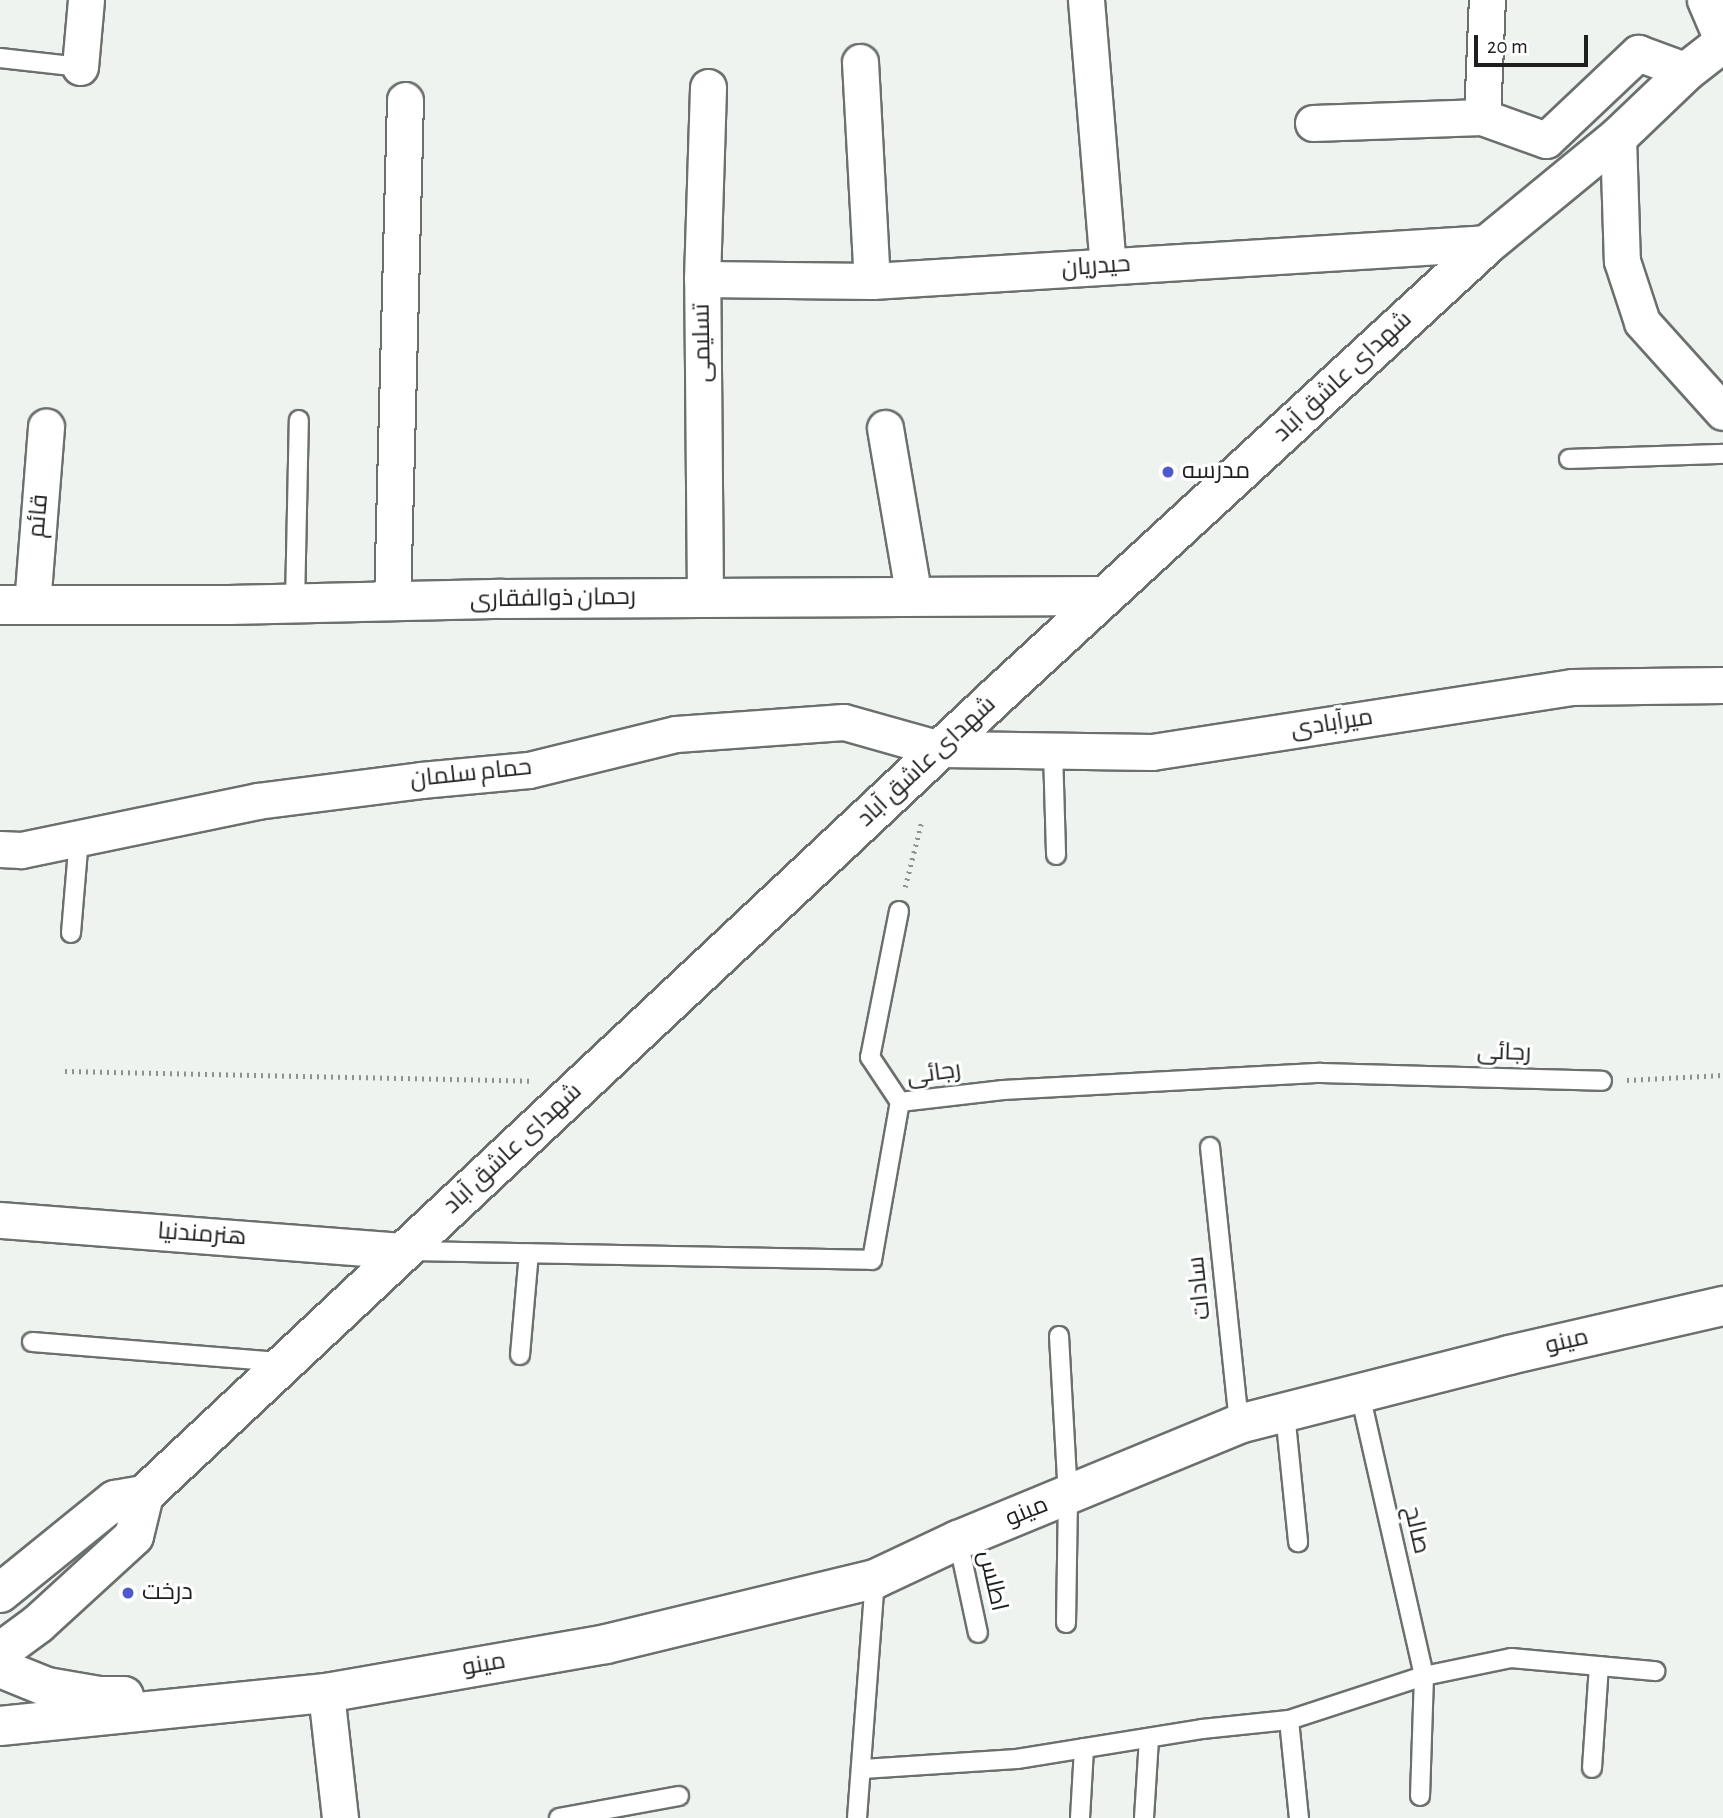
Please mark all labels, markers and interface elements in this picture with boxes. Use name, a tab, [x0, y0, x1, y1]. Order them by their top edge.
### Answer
scale bar	[1478, 21, 1592, 65]
text: 20 m	[1487, 36, 1528, 57]
street label: حیدریان	[1061, 250, 1131, 284]
street label: تسلیمی	[688, 303, 718, 383]
street label: شهدای عاشق آباد	[1268, 306, 1418, 448]
place label: مدرسه	[1182, 458, 1250, 486]
marker: مدرسه	[1160, 464, 1176, 480]
street label: قائم	[23, 493, 55, 539]
street label: رحمان ذوالفقاری	[470, 583, 636, 615]
street label: شهدای عاشق آباد	[852, 691, 1002, 833]
street label: میرآبادی	[1289, 703, 1375, 745]
street label: حمام سلمان	[409, 753, 533, 795]
street label: رجائی	[1476, 1038, 1532, 1068]
street label: رجائی	[905, 1056, 963, 1092]
street label: شهدای عاشق آباد	[438, 1078, 588, 1220]
street label: هنرمندنیا	[157, 1218, 247, 1252]
street label: سادات	[1182, 1255, 1218, 1321]
street label: مینو	[1543, 1323, 1591, 1361]
street label: مینو	[1001, 1491, 1053, 1533]
street label: صالح	[1397, 1503, 1435, 1557]
street label: اطلس	[971, 1548, 1013, 1614]
place label: درخت	[142, 1579, 193, 1607]
marker: درخت	[120, 1585, 136, 1601]
street label: مینو	[460, 1647, 508, 1683]

